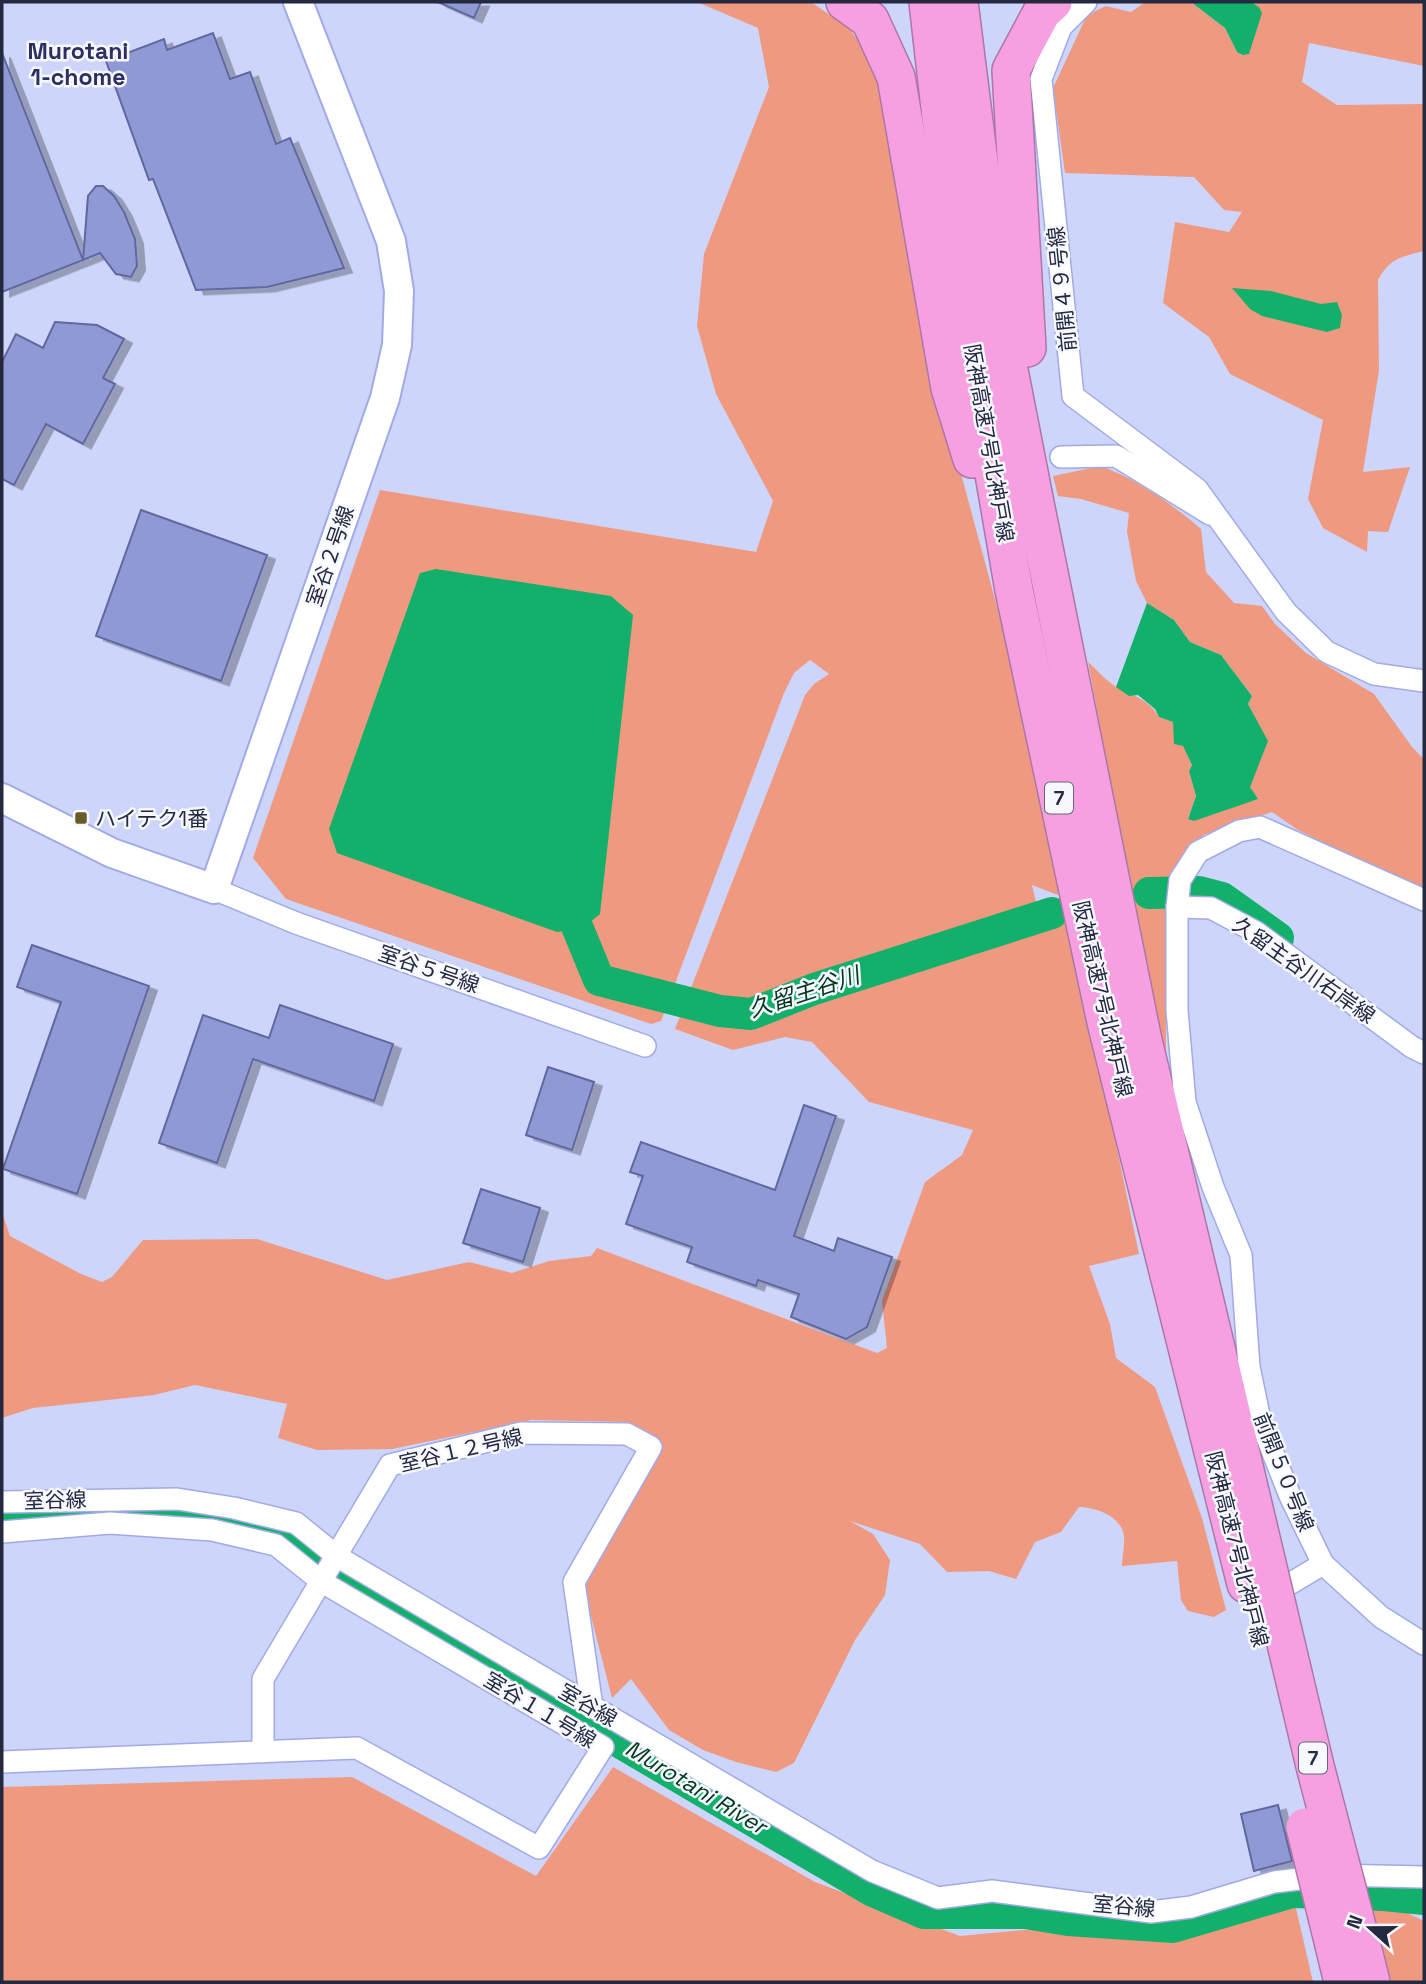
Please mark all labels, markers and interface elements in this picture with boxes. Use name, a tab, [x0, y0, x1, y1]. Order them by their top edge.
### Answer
district label: Murotani 1-chome	[28, 36, 128, 92]
street label: 前開４９号線	[1042, 225, 1082, 353]
street label: 阪神高速7号北神戸線	[958, 342, 1020, 544]
street label: 室谷２号線	[300, 502, 360, 610]
road number: 7	[1045, 782, 1073, 814]
place label: ハイテク1番	[95, 805, 208, 832]
marker: ハイテク1番	[73, 810, 89, 826]
street label: 阪神高速7号北神戸線	[1067, 898, 1139, 1100]
street label: 久留主谷川右岸線	[1227, 911, 1381, 1029]
street label: 室谷５号線	[375, 939, 483, 999]
water label: 久留主谷川	[745, 959, 866, 1024]
street label: 前開５０号線	[1248, 1409, 1320, 1535]
street label: 室谷１２号線	[397, 1423, 525, 1477]
street label: 阪神高速7号北神戸線	[1200, 1448, 1274, 1650]
street label: 室谷線	[23, 1485, 87, 1515]
street label: 室谷１１号線	[479, 1666, 601, 1754]
street label: 室谷線	[554, 1678, 622, 1732]
water label: Murotani River	[620, 1733, 774, 1842]
road number: 7	[1299, 1742, 1327, 1774]
street label: 室谷線	[1091, 1890, 1157, 1922]
north arrow	[1335, 1893, 1405, 1963]
text: N	[1341, 1912, 1369, 1933]

